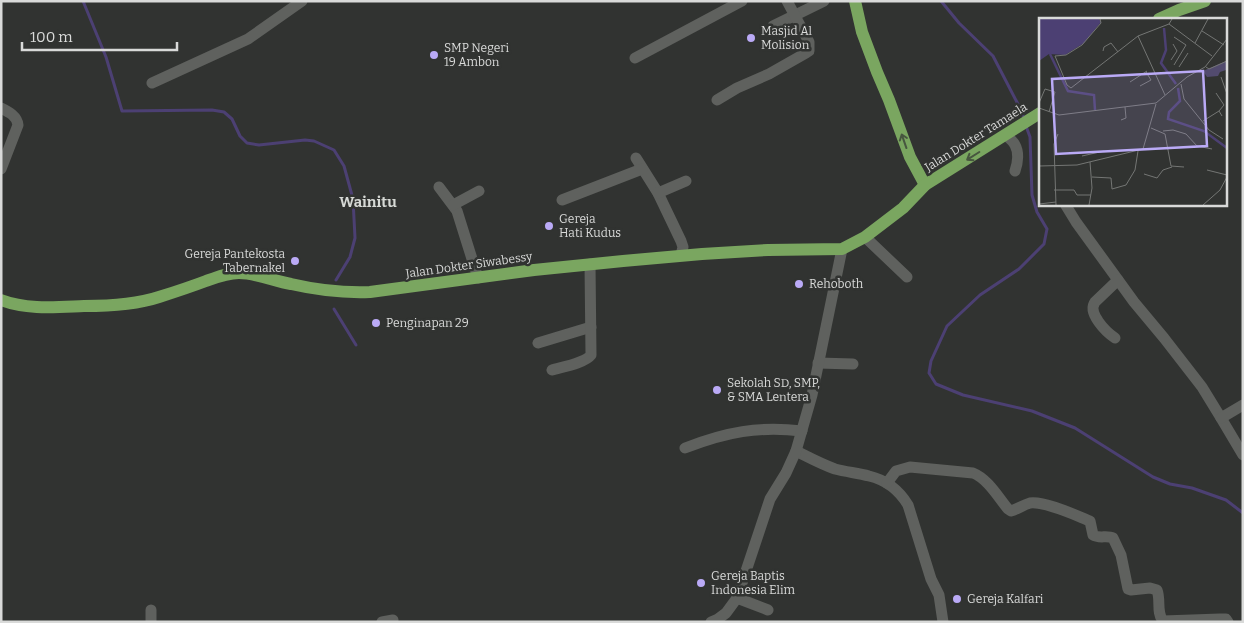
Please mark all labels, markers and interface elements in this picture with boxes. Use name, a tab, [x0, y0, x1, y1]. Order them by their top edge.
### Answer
inset map	[1039, 18, 1226, 205]
scale bar	[22, 20, 178, 52]
place label: Masjid Al Molision	[761, 24, 812, 52]
text: 100 m	[30, 28, 73, 46]
marker: Masjid Al Molision	[745, 32, 757, 44]
place label: SMP Negeri 19 Ambon	[444, 41, 509, 69]
marker: SMP Negeri 19 Ambon	[428, 49, 440, 61]
street label: Jalan Dokter Tamaela	[921, 100, 1030, 175]
one-way arrow	[899, 134, 908, 150]
one-way arrow	[966, 151, 980, 161]
district label: Wainitu	[339, 193, 397, 211]
place label: Gereja Hati Kudus	[559, 212, 621, 240]
marker: Gereja Hati Kudus	[543, 220, 555, 232]
place label: Gereja Pantekosta Tabernakel	[184, 247, 286, 275]
street label: Jalan Dokter Siwabessy	[404, 249, 534, 281]
marker: Gereja Pantekosta Tabernakel	[289, 255, 301, 267]
place label: Rehoboth	[809, 277, 864, 291]
marker: Rehoboth	[793, 278, 805, 290]
place label: Penginapan 29	[386, 316, 469, 330]
marker: Penginapan 29	[370, 317, 382, 329]
place label: Sekolah SD, SMP, & SMA Lentera	[727, 376, 820, 404]
marker: Sekolah SD, SMP, & SMA Lentera	[711, 384, 723, 396]
place label: Gereja Baptis Indonesia Elim	[711, 569, 796, 597]
marker: Gereja Baptis Indonesia Elim	[695, 577, 707, 589]
place label: Gereja Kalfari	[967, 592, 1044, 606]
marker: Gereja Kalfari	[951, 593, 963, 605]

